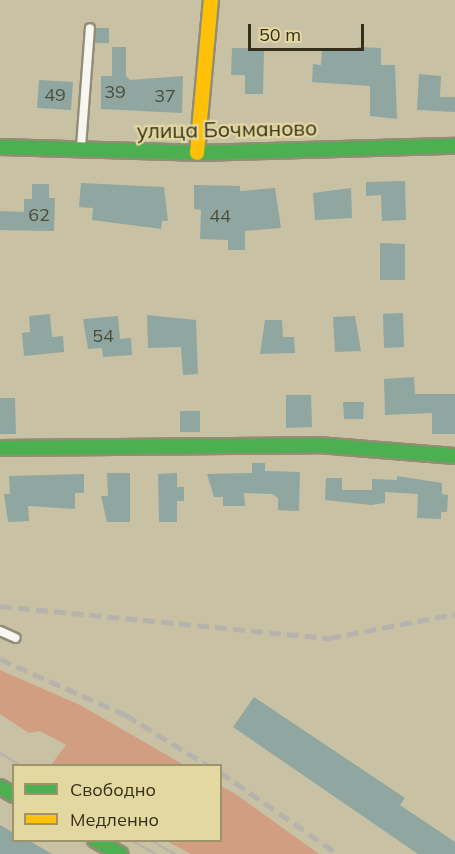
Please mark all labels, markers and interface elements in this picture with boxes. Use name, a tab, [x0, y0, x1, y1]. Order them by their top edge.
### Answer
scale bar	[251, 12, 366, 50]
text: 50 m	[259, 23, 301, 46]
house number: 39	[104, 81, 126, 103]
house number: 49	[44, 84, 66, 106]
house number: 37	[154, 85, 176, 107]
street label: улица Бочманово	[137, 115, 317, 143]
house number: 62	[28, 204, 50, 226]
house number: 44	[209, 205, 231, 227]
house number: 54	[92, 325, 114, 347]
legend	[12, 764, 222, 842]
text: Свободно	[70, 778, 156, 801]
text: Медленно	[70, 808, 159, 831]

